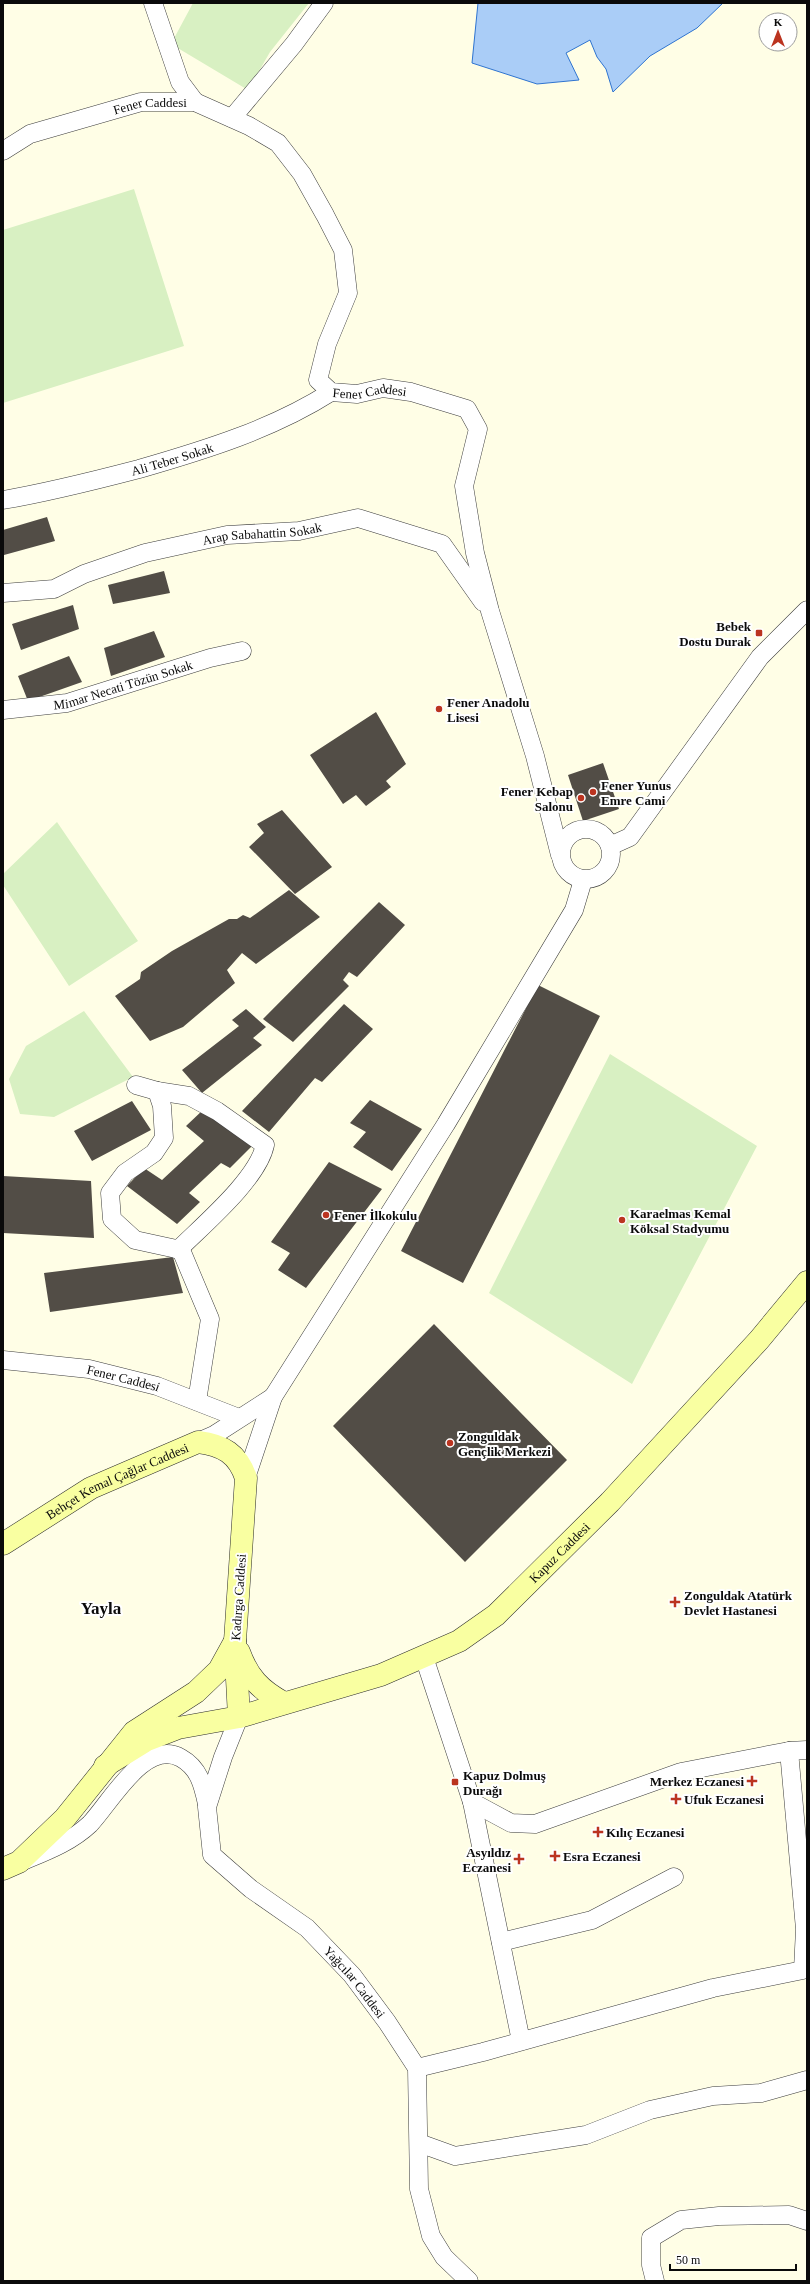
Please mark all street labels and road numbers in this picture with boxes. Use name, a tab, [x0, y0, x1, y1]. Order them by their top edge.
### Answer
street label: Fener Caddesi	[111, 95, 187, 118]
street label: Fener Caddesi	[332, 380, 408, 402]
street label: Ali Teber Sokak	[129, 440, 216, 479]
street label: Arap Sabahattin Sokak	[201, 519, 323, 548]
street label: Mimar Necati Tözün Sokak	[53, 657, 195, 712]
street label: Fener Caddesi	[85, 1362, 163, 1395]
street label: Behçet Kemal Çağlar Caddesi	[43, 1440, 191, 1523]
street label: Kapuz Caddesi	[526, 1519, 593, 1586]
street label: Kadırga Caddesi	[228, 1553, 249, 1641]
street label: Yağcılar Caddesi	[320, 1943, 389, 2021]

